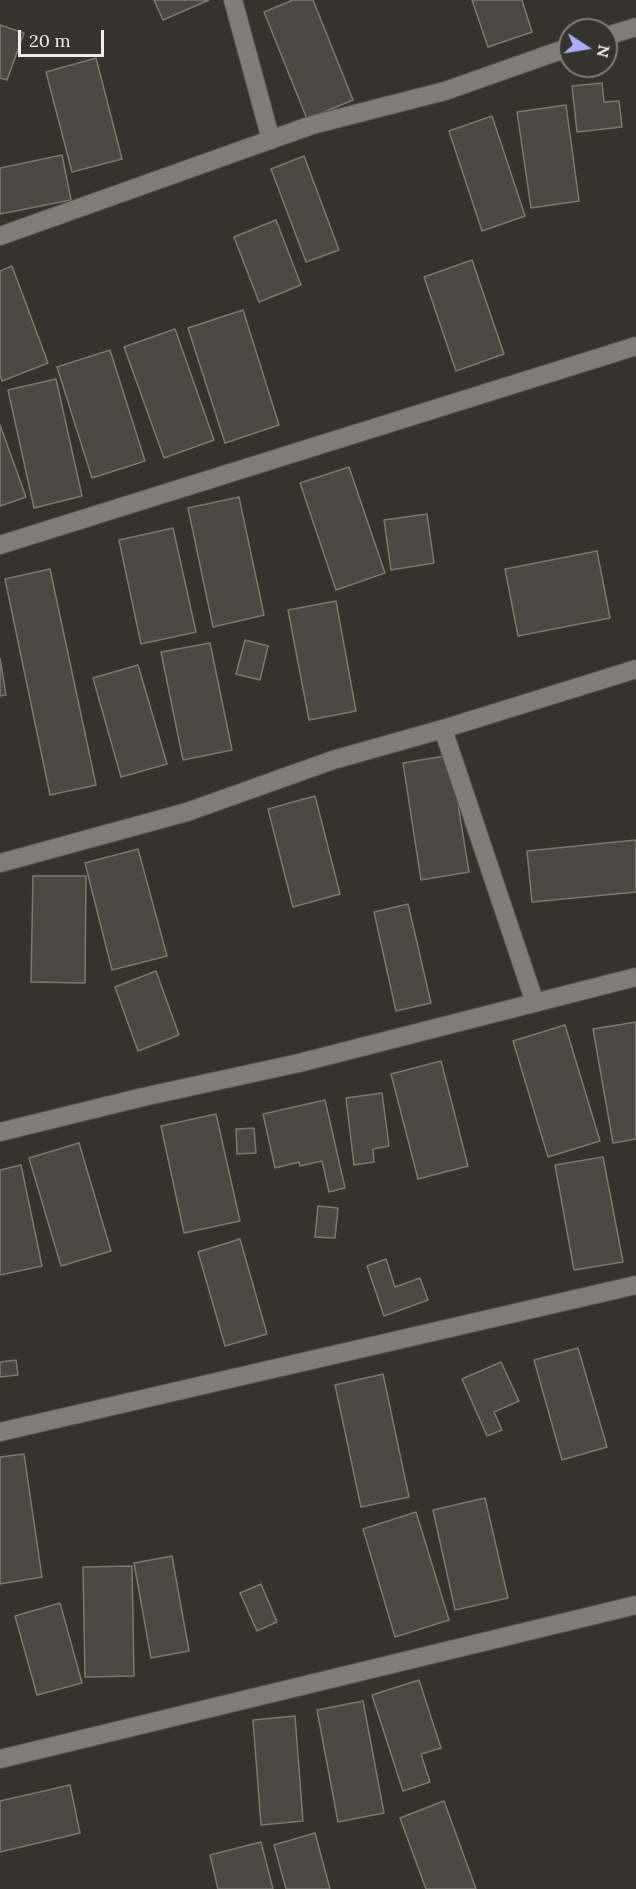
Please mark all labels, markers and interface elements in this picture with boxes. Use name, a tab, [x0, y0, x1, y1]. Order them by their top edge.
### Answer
scale bar	[21, 18, 106, 56]
north arrow	[558, 18, 618, 78]
text: 20 m	[29, 29, 71, 52]
text: N	[593, 43, 615, 59]

